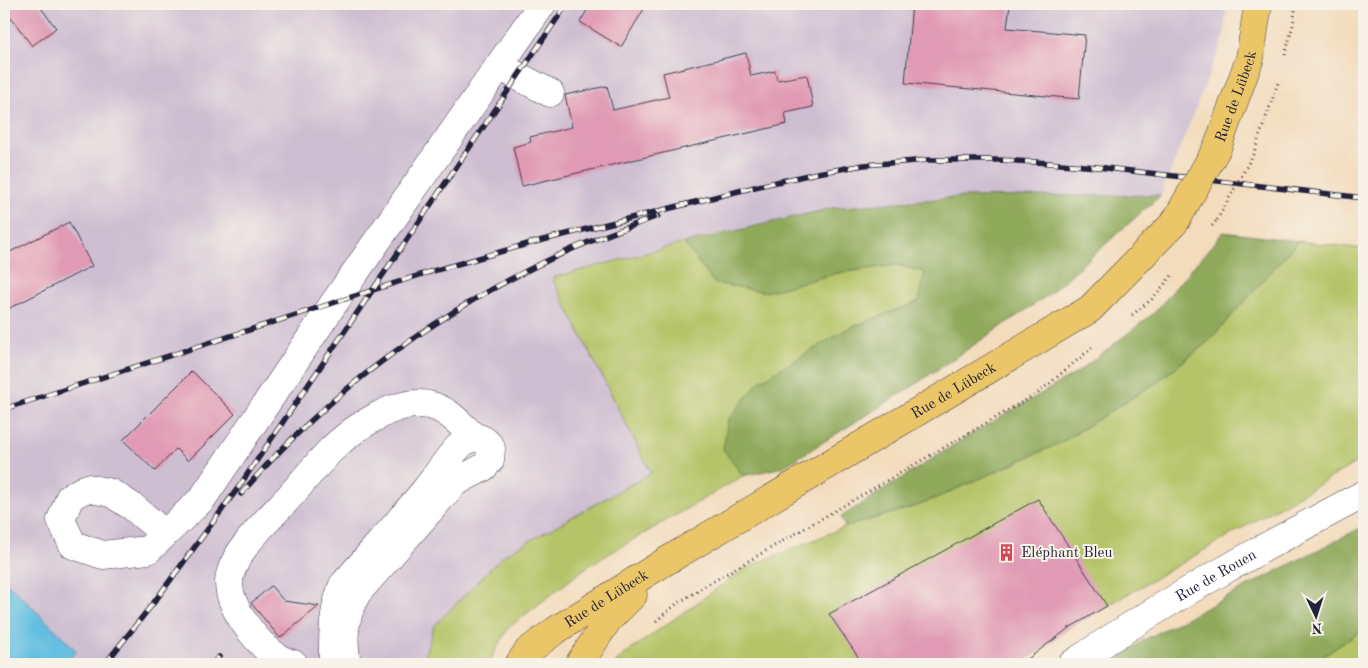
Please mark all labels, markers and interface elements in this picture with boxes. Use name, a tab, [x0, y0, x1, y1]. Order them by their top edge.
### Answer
street label: Rue de Lübeck	[1214, 50, 1260, 144]
street label: Rue de Lübeck	[909, 360, 999, 422]
building icon: Eléphant Bleu	[997, 542, 1017, 562]
place label: Eléphant Bleu	[1021, 546, 1113, 561]
street label: Rue de Rouen	[1174, 548, 1259, 606]
street label: Rue de Lübeck	[562, 568, 652, 632]
north arrow	[1290, 590, 1340, 640]
text: N	[1311, 621, 1323, 635]

